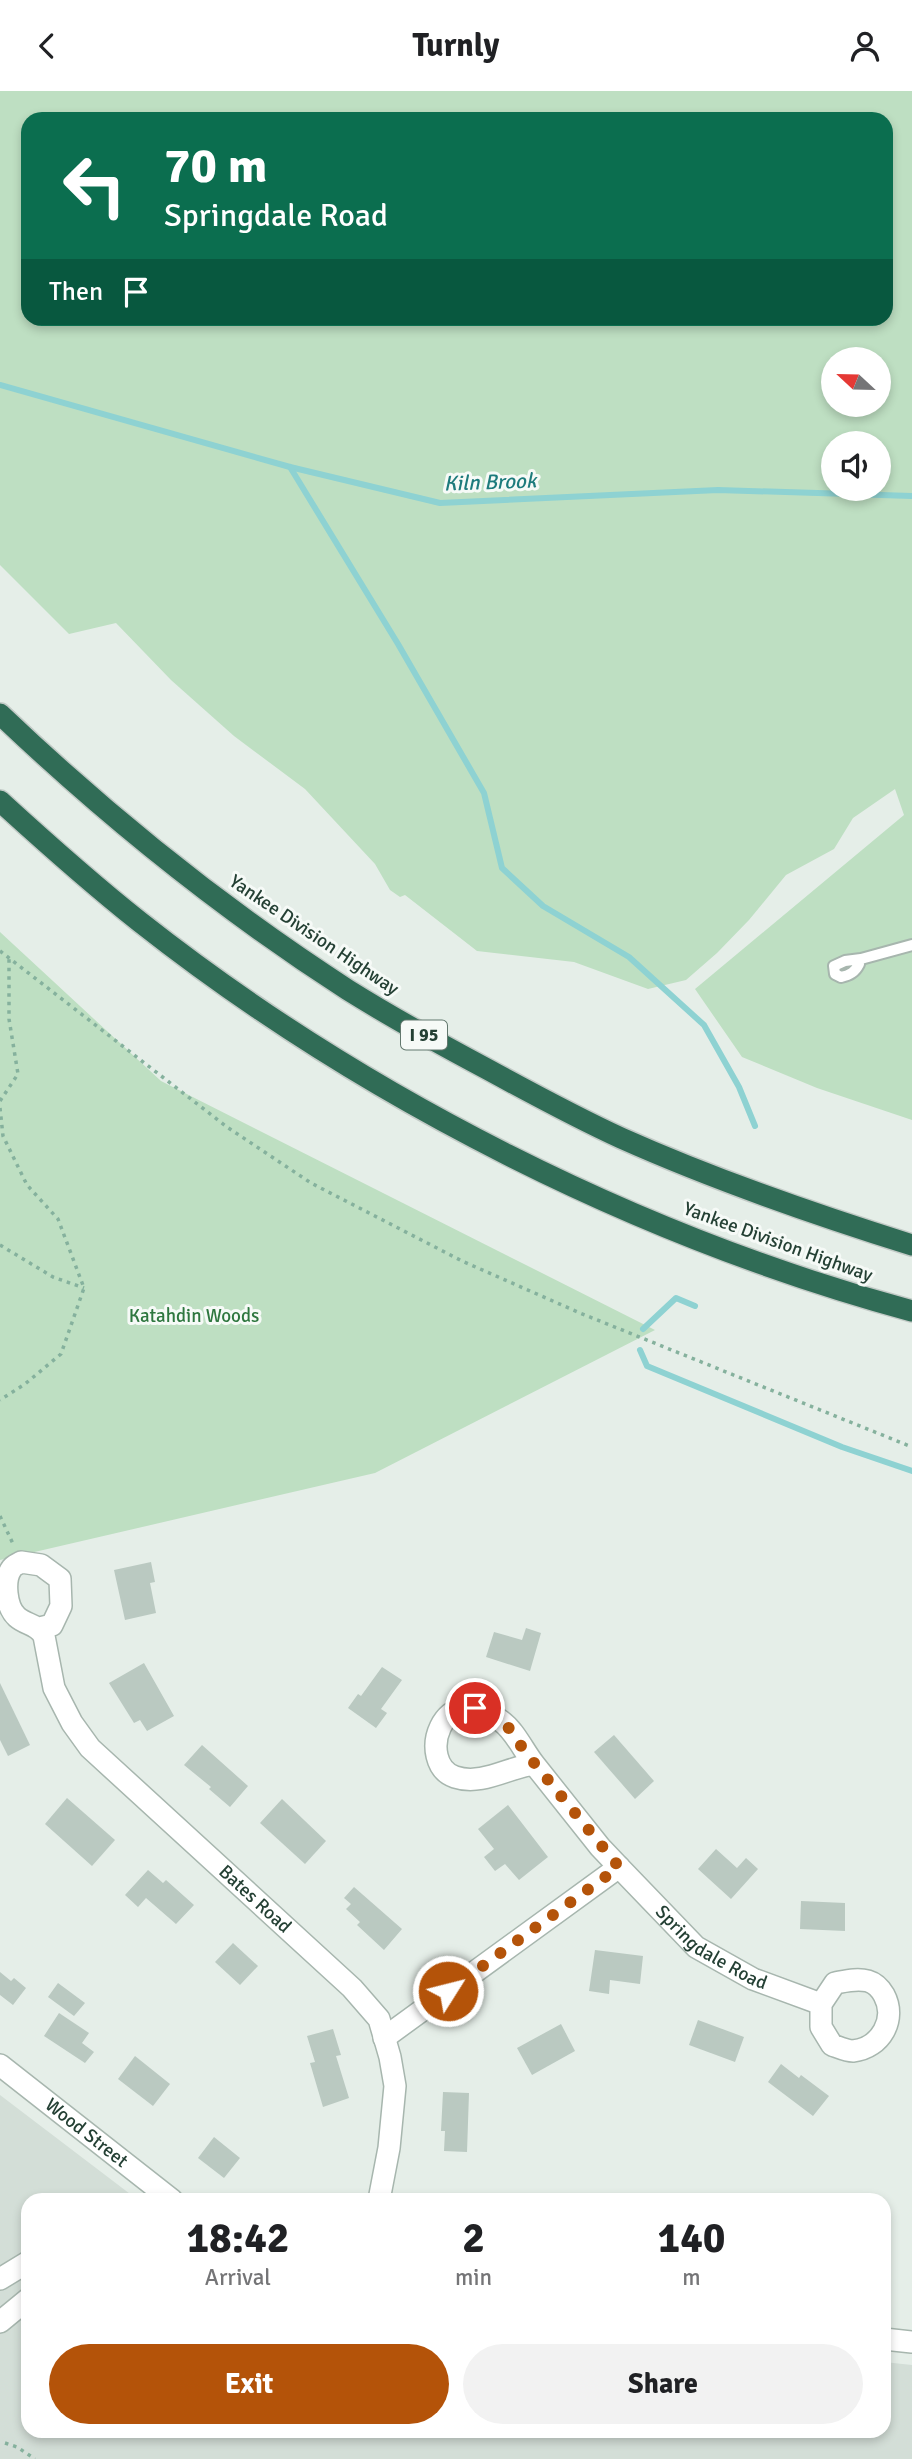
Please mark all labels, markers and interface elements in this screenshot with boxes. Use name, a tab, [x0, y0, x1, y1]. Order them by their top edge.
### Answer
text: Turnly	[413, 26, 499, 65]
icon: back	[28, 27, 66, 65]
icon: person	[846, 27, 884, 65]
text: 70 m	[164, 136, 267, 196]
icon: left	[49, 140, 140, 231]
text: Springdale Road	[164, 196, 388, 235]
icon: arrive	[117, 273, 155, 311]
text: Then	[49, 276, 103, 308]
north arrow	[821, 347, 891, 417]
map controls	[821, 347, 891, 501]
button: sound	[821, 431, 891, 501]
water label: Kiln Brook	[443, 467, 539, 497]
street label: Yankee Division Highway	[225, 869, 404, 1001]
road number: I 95	[401, 1021, 447, 1050]
street label: Yankee Division Highway	[680, 1197, 876, 1287]
park label: Katahdin Woods	[129, 1304, 259, 1328]
pin	[445, 1678, 505, 1738]
icon: arrive	[456, 1689, 494, 1727]
street label: Bates Road	[214, 1860, 296, 1938]
street label: Springdale Road	[650, 1900, 770, 1995]
position arrow	[411, 1954, 485, 2028]
street label: Wood Street	[40, 2093, 133, 2173]
text: 18:42	[186, 2213, 290, 2264]
text: 2	[462, 2213, 485, 2264]
text: 140	[657, 2213, 726, 2264]
text: Arrival	[205, 2263, 271, 2292]
text: min	[455, 2263, 492, 2292]
text: m	[682, 2263, 701, 2292]
button: Exit	[49, 2344, 449, 2424]
button: Share	[463, 2344, 863, 2424]

